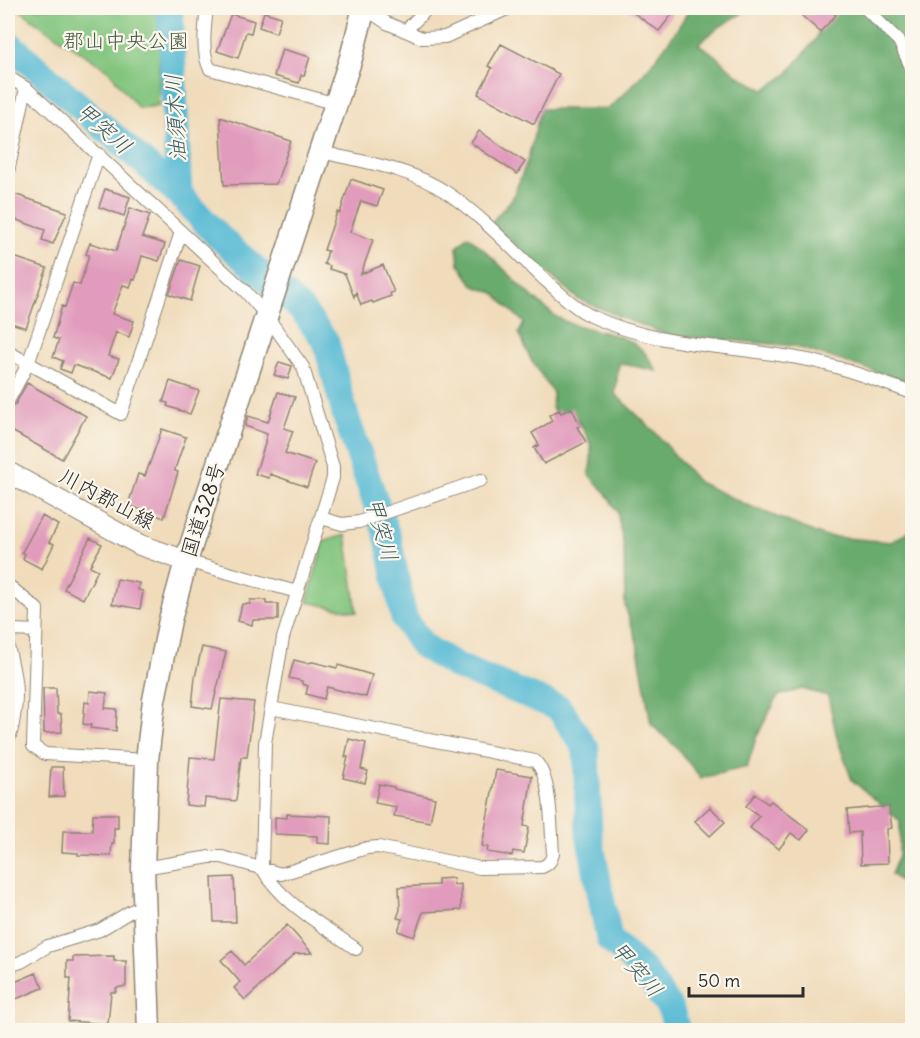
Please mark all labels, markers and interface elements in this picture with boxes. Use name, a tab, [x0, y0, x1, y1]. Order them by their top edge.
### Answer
park label: 郡山中央公園	[63, 27, 189, 54]
water label: 油須木川	[159, 73, 191, 163]
water label: 甲突川	[70, 96, 138, 160]
street label: 国道328号	[174, 459, 231, 561]
street label: 川内郡山線	[55, 462, 160, 535]
water label: 甲突川	[359, 493, 405, 565]
water label: 甲突川	[605, 935, 669, 1003]
scale bar	[689, 960, 803, 998]
text: 50 m	[698, 969, 740, 992]

